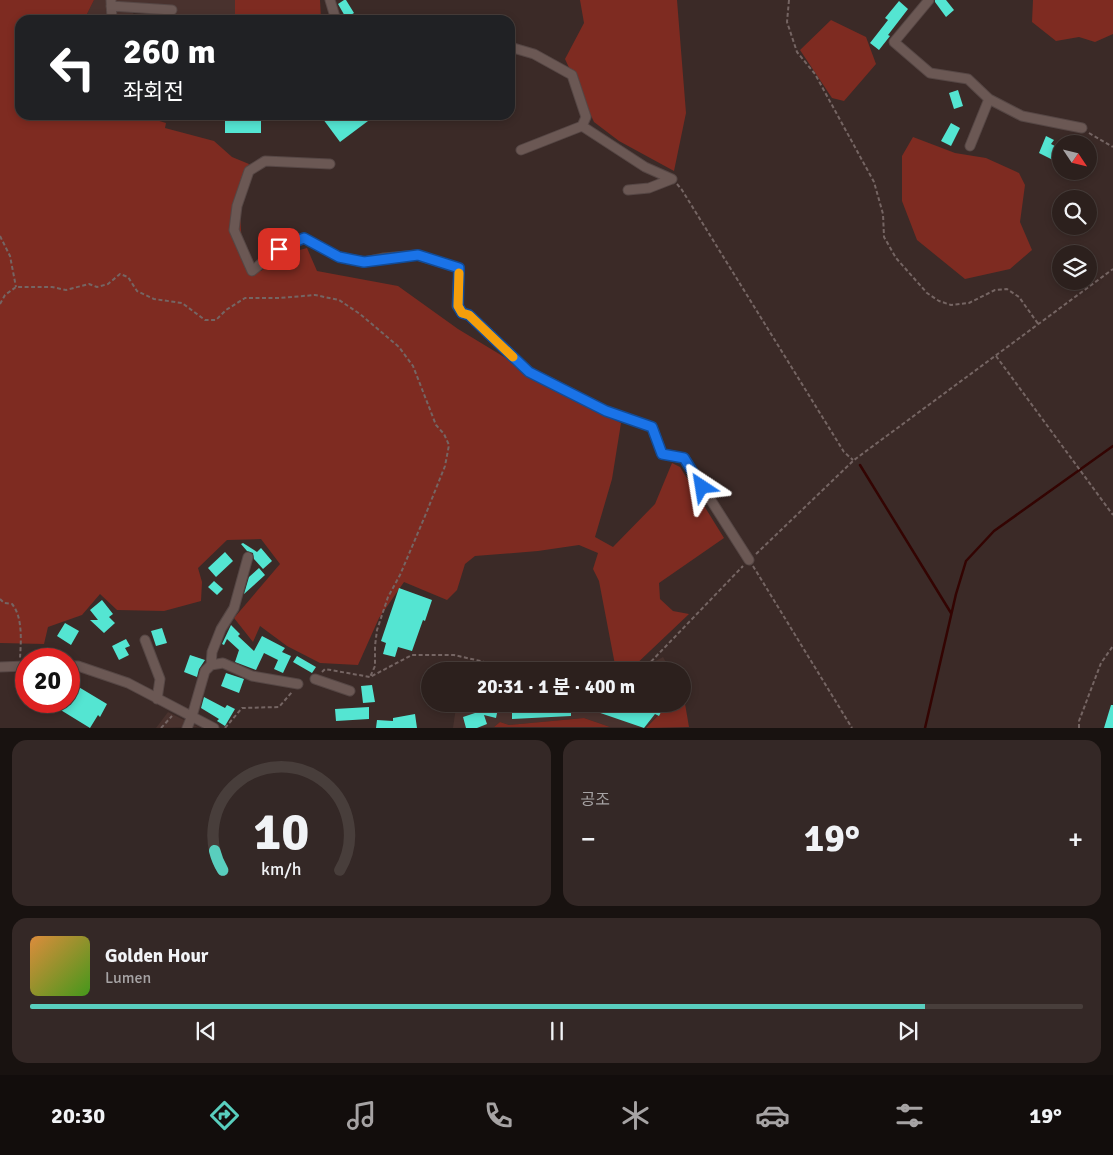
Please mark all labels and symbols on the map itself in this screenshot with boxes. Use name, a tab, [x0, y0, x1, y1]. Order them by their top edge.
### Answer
north arrow	[1052, 135, 1098, 180]
pin	[258, 228, 300, 270]
position arrow	[675, 460, 727, 512]
speed limit sign: 20	[15, 648, 80, 713]

